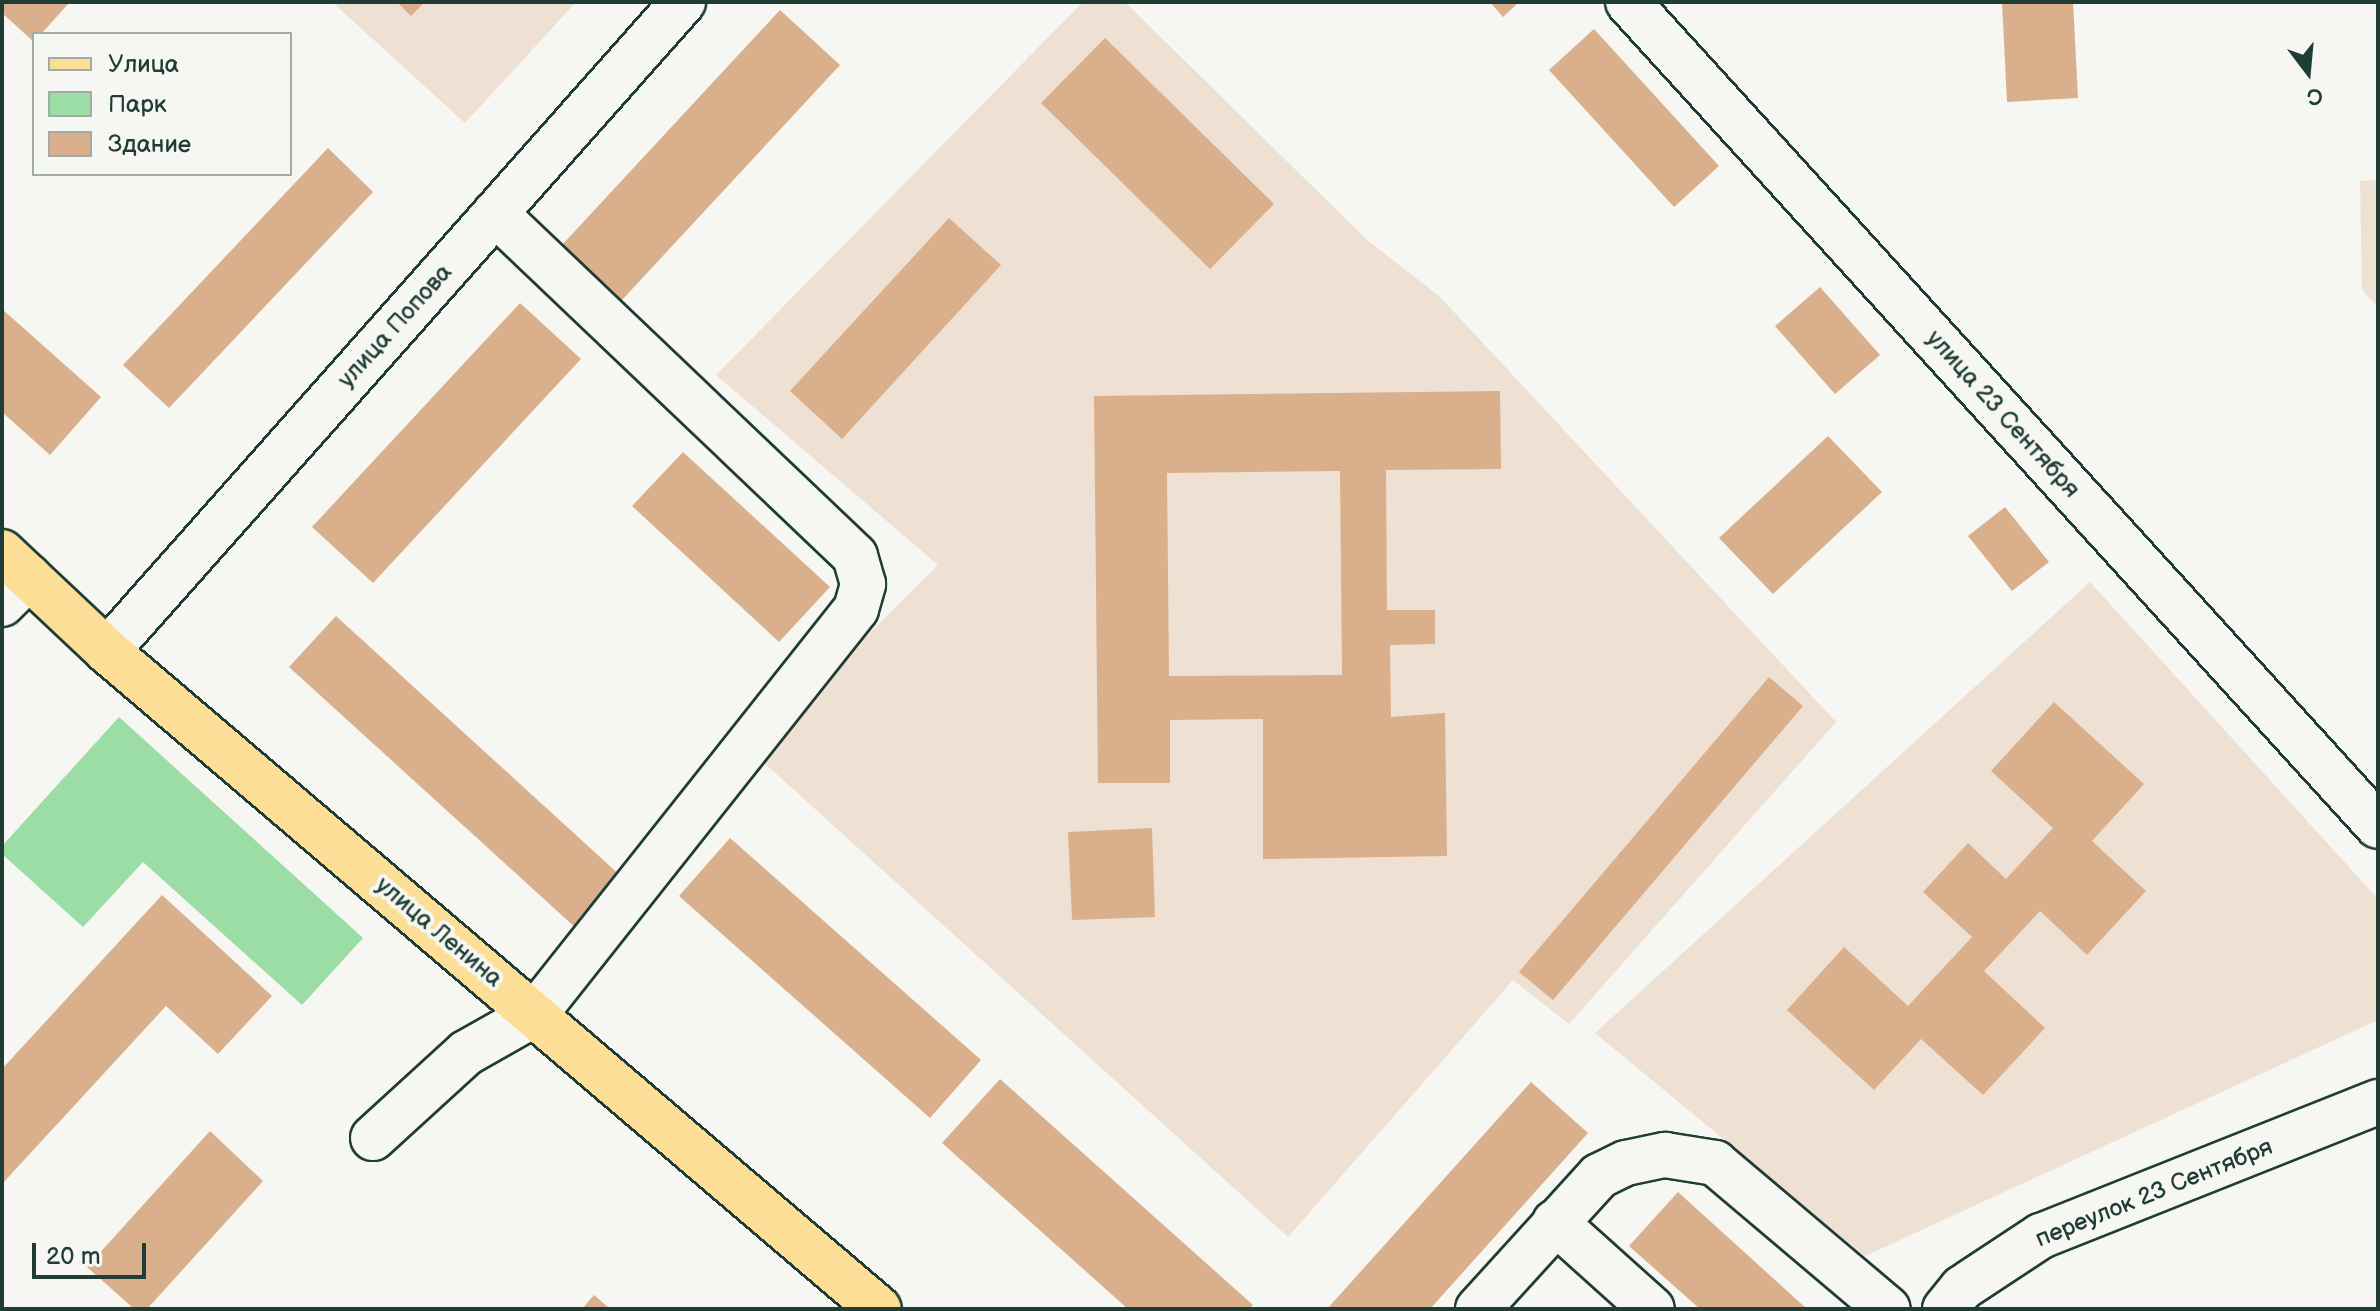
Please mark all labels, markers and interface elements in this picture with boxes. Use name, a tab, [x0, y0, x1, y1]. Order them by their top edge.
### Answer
legend	[32, 32, 292, 176]
north arrow	[2268, 32, 2348, 112]
text: Улица	[108, 50, 179, 79]
text: С	[2304, 80, 2326, 111]
text: Парк	[108, 90, 166, 119]
text: Здание	[108, 130, 191, 159]
street label: улица Попова	[332, 258, 458, 394]
street label: улица 23 Сентября	[1920, 324, 2086, 504]
street label: улица Ленина	[370, 871, 508, 993]
street label: переулок 23 Сентября	[2031, 1132, 2277, 1254]
scale bar	[36, 1227, 150, 1277]
text: 20 m	[46, 1242, 101, 1271]

